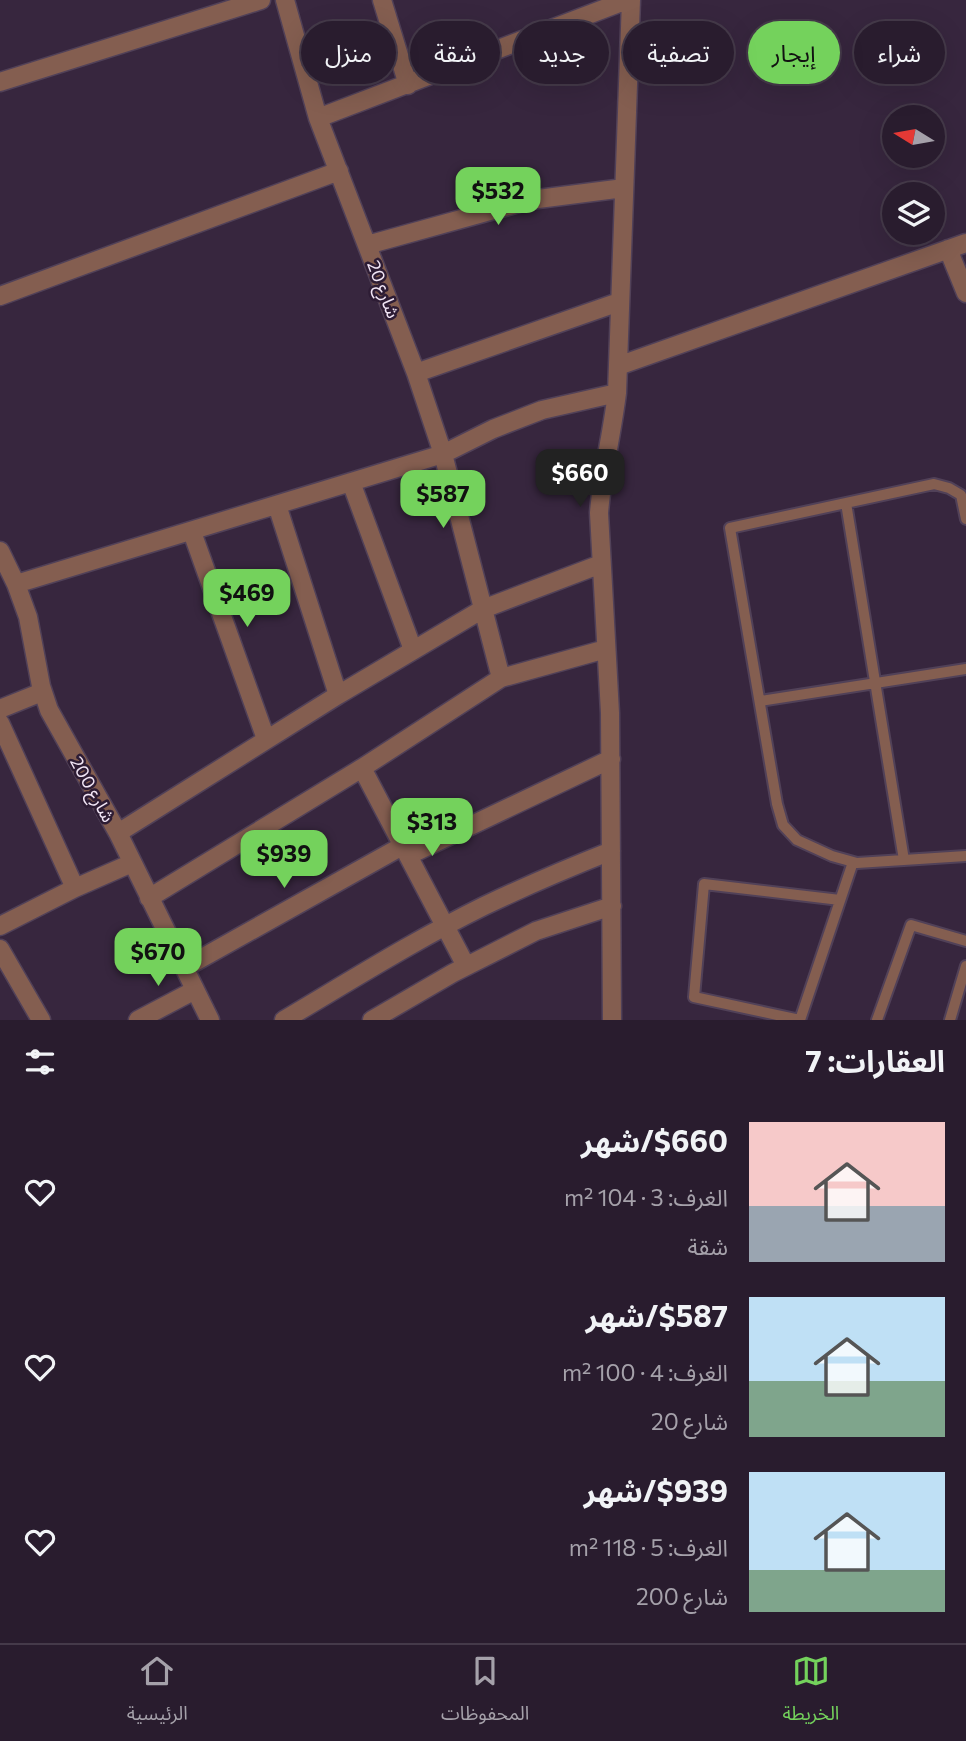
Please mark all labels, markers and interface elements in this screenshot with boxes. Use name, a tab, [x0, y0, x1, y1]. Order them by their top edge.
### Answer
chip: منزل	[301, 21, 396, 84]
chip: شقة	[410, 21, 500, 84]
chip: جديد	[514, 21, 609, 84]
chip: تصفية	[623, 21, 734, 84]
chip: إيجار	[748, 21, 840, 84]
chip: شراء	[854, 21, 945, 84]
north arrow	[882, 105, 945, 168]
map controls	[882, 105, 945, 245]
pin: $532	[457, 168, 539, 227]
text: $532	[472, 176, 524, 204]
button: layers	[882, 182, 945, 245]
street label: شارع 20	[359, 257, 405, 322]
pin: $660	[539, 449, 621, 509]
text: $660	[552, 458, 608, 486]
pin: $587	[402, 470, 484, 530]
text: $587	[416, 479, 470, 507]
pin: $469	[206, 570, 288, 629]
text: $469	[219, 578, 275, 606]
street label: شارع 200	[62, 752, 120, 828]
pin: $313	[391, 798, 473, 858]
text: $313	[407, 807, 457, 835]
pin: $939	[243, 830, 325, 890]
text: $939	[257, 839, 311, 867]
pin: $670	[117, 928, 199, 988]
text: $670	[131, 937, 185, 965]
text: العقارات: 7	[805, 1041, 945, 1078]
icon: filters	[21, 1043, 59, 1081]
text: $660/شهر	[581, 1121, 728, 1158]
icon: home	[805, 1150, 889, 1234]
icon: heart	[21, 1173, 59, 1211]
text: الغرف: 3 · 104 m²	[564, 1183, 728, 1211]
text: شقة	[687, 1232, 728, 1260]
text: $587/شهر	[586, 1296, 728, 1333]
icon: home	[805, 1325, 889, 1409]
icon: heart	[21, 1348, 59, 1386]
text: الغرف: 4 · 100 m²	[562, 1358, 728, 1386]
text: شارع 20	[651, 1407, 728, 1435]
text: $939/شهر	[584, 1471, 728, 1508]
icon: home	[805, 1500, 889, 1584]
icon: heart	[21, 1523, 59, 1561]
text: الغرف: 5 · 118 m²	[569, 1533, 728, 1561]
text: شارع 200	[636, 1582, 728, 1610]
tab: الرئيسية	[127, 1652, 188, 1734]
tab: المحفوظات	[441, 1652, 529, 1734]
tab: الخريطة	[782, 1652, 839, 1734]

